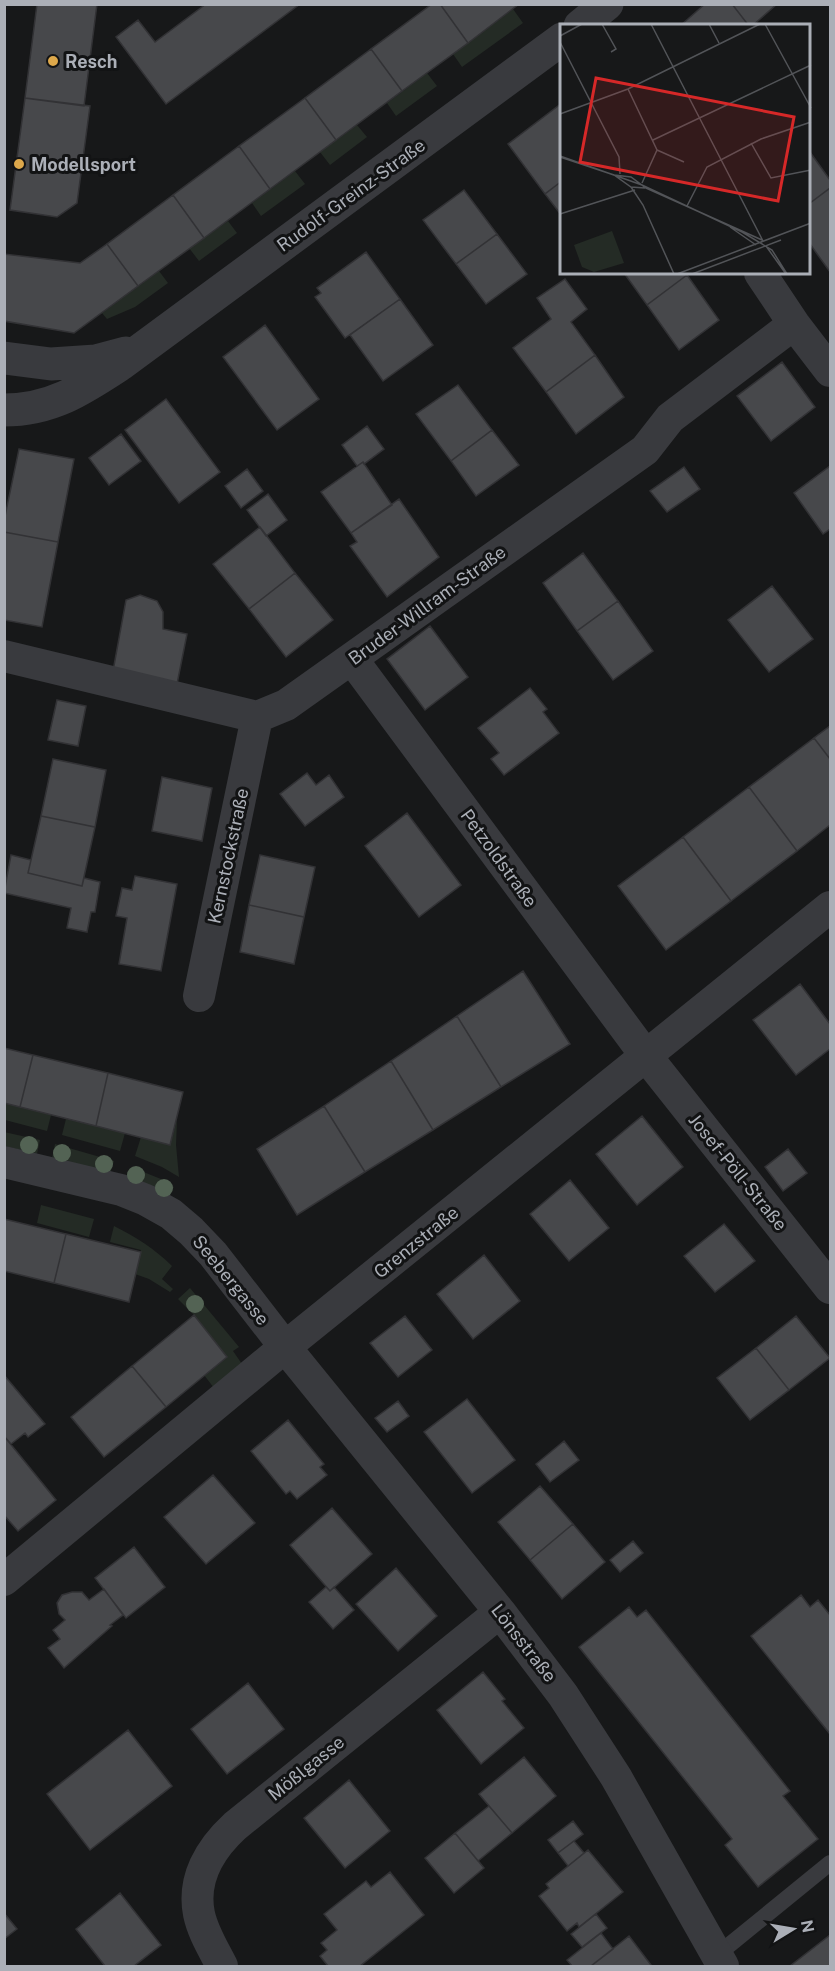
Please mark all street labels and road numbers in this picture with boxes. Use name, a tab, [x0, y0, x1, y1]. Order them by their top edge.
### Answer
street label: Rudolf-Greinz-Straße	[273, 134, 429, 256]
street label: Bruder-Willram-Straße	[344, 541, 510, 669]
street label: Kernstockstraße	[203, 786, 253, 926]
street label: Petzoldstraße	[456, 805, 542, 911]
street label: Josef-Pöll-Straße	[684, 1109, 792, 1235]
street label: Grenzstraße	[369, 1202, 463, 1282]
street label: Seebergasse	[188, 1231, 274, 1329]
street label: Lönsstraße	[487, 1600, 561, 1686]
street label: Mößlgasse	[264, 1731, 348, 1805]

